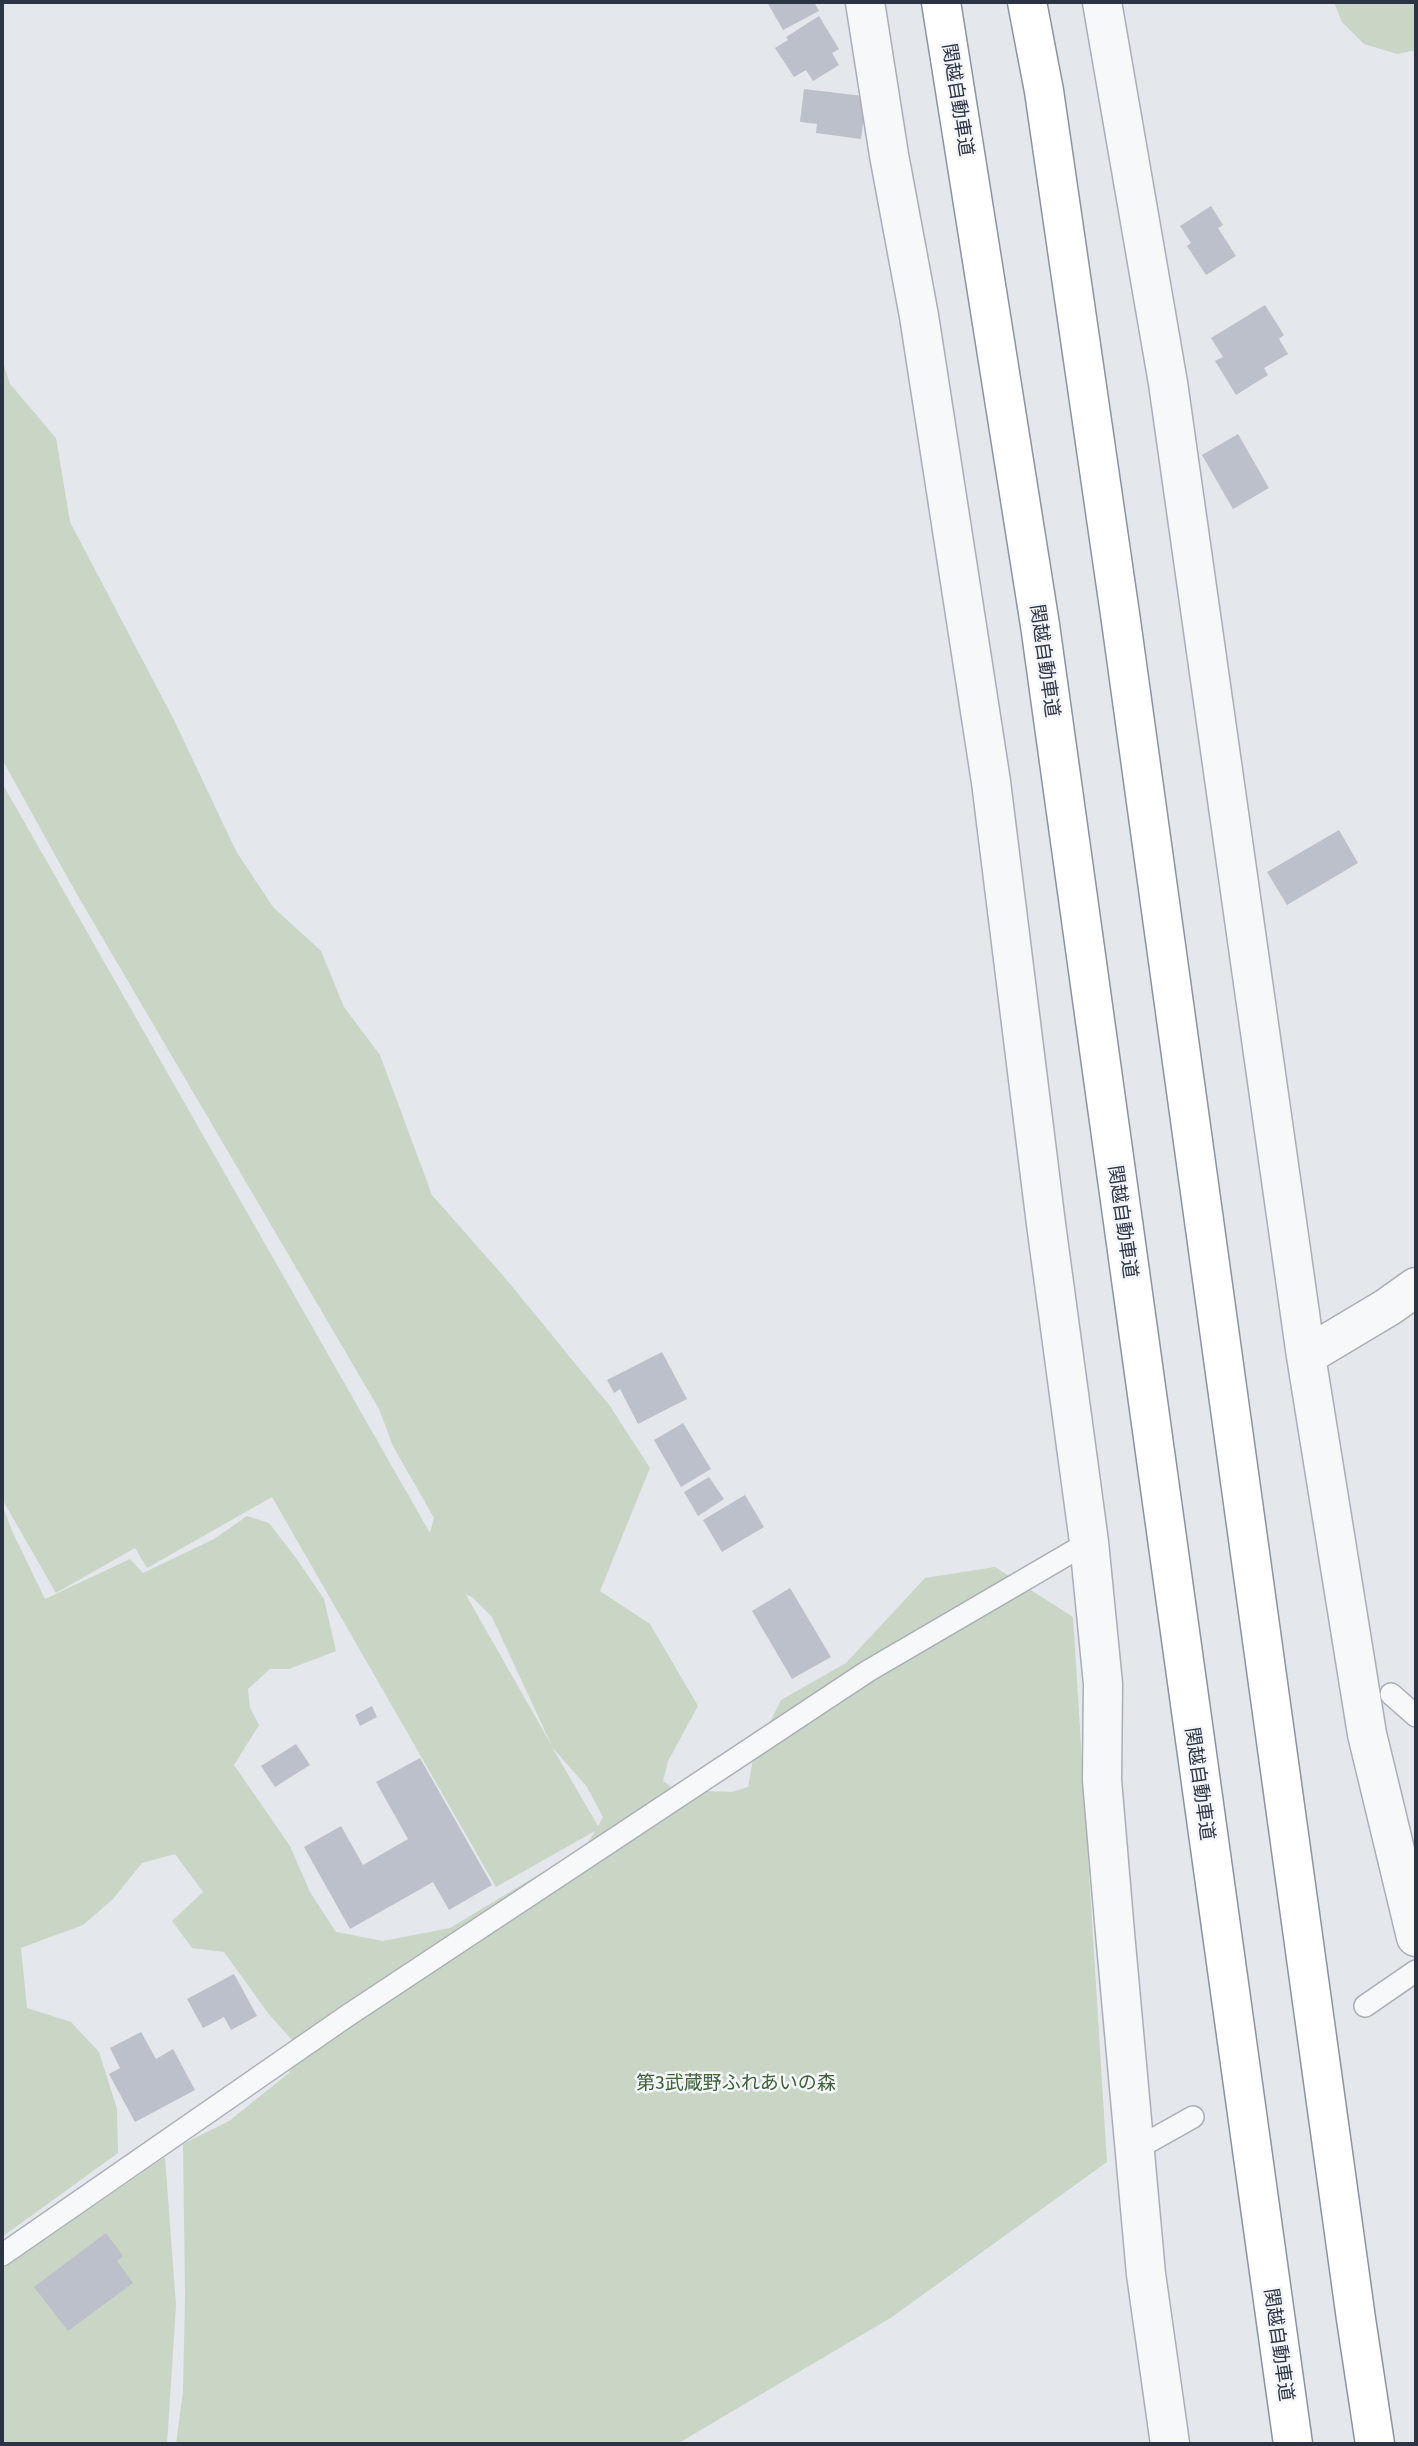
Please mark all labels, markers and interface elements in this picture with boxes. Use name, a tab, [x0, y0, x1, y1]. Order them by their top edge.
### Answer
street label: 関越自動車道	[937, 42, 977, 158]
street label: 関越自動車道	[1025, 603, 1063, 719]
street label: 関越自動車道	[1103, 1164, 1141, 1280]
street label: 関越自動車道	[1180, 1726, 1218, 1842]
park label: 第3武蔵野ふれあいの森	[636, 2073, 836, 2095]
street label: 関越自動車道	[1259, 2287, 1297, 2403]

